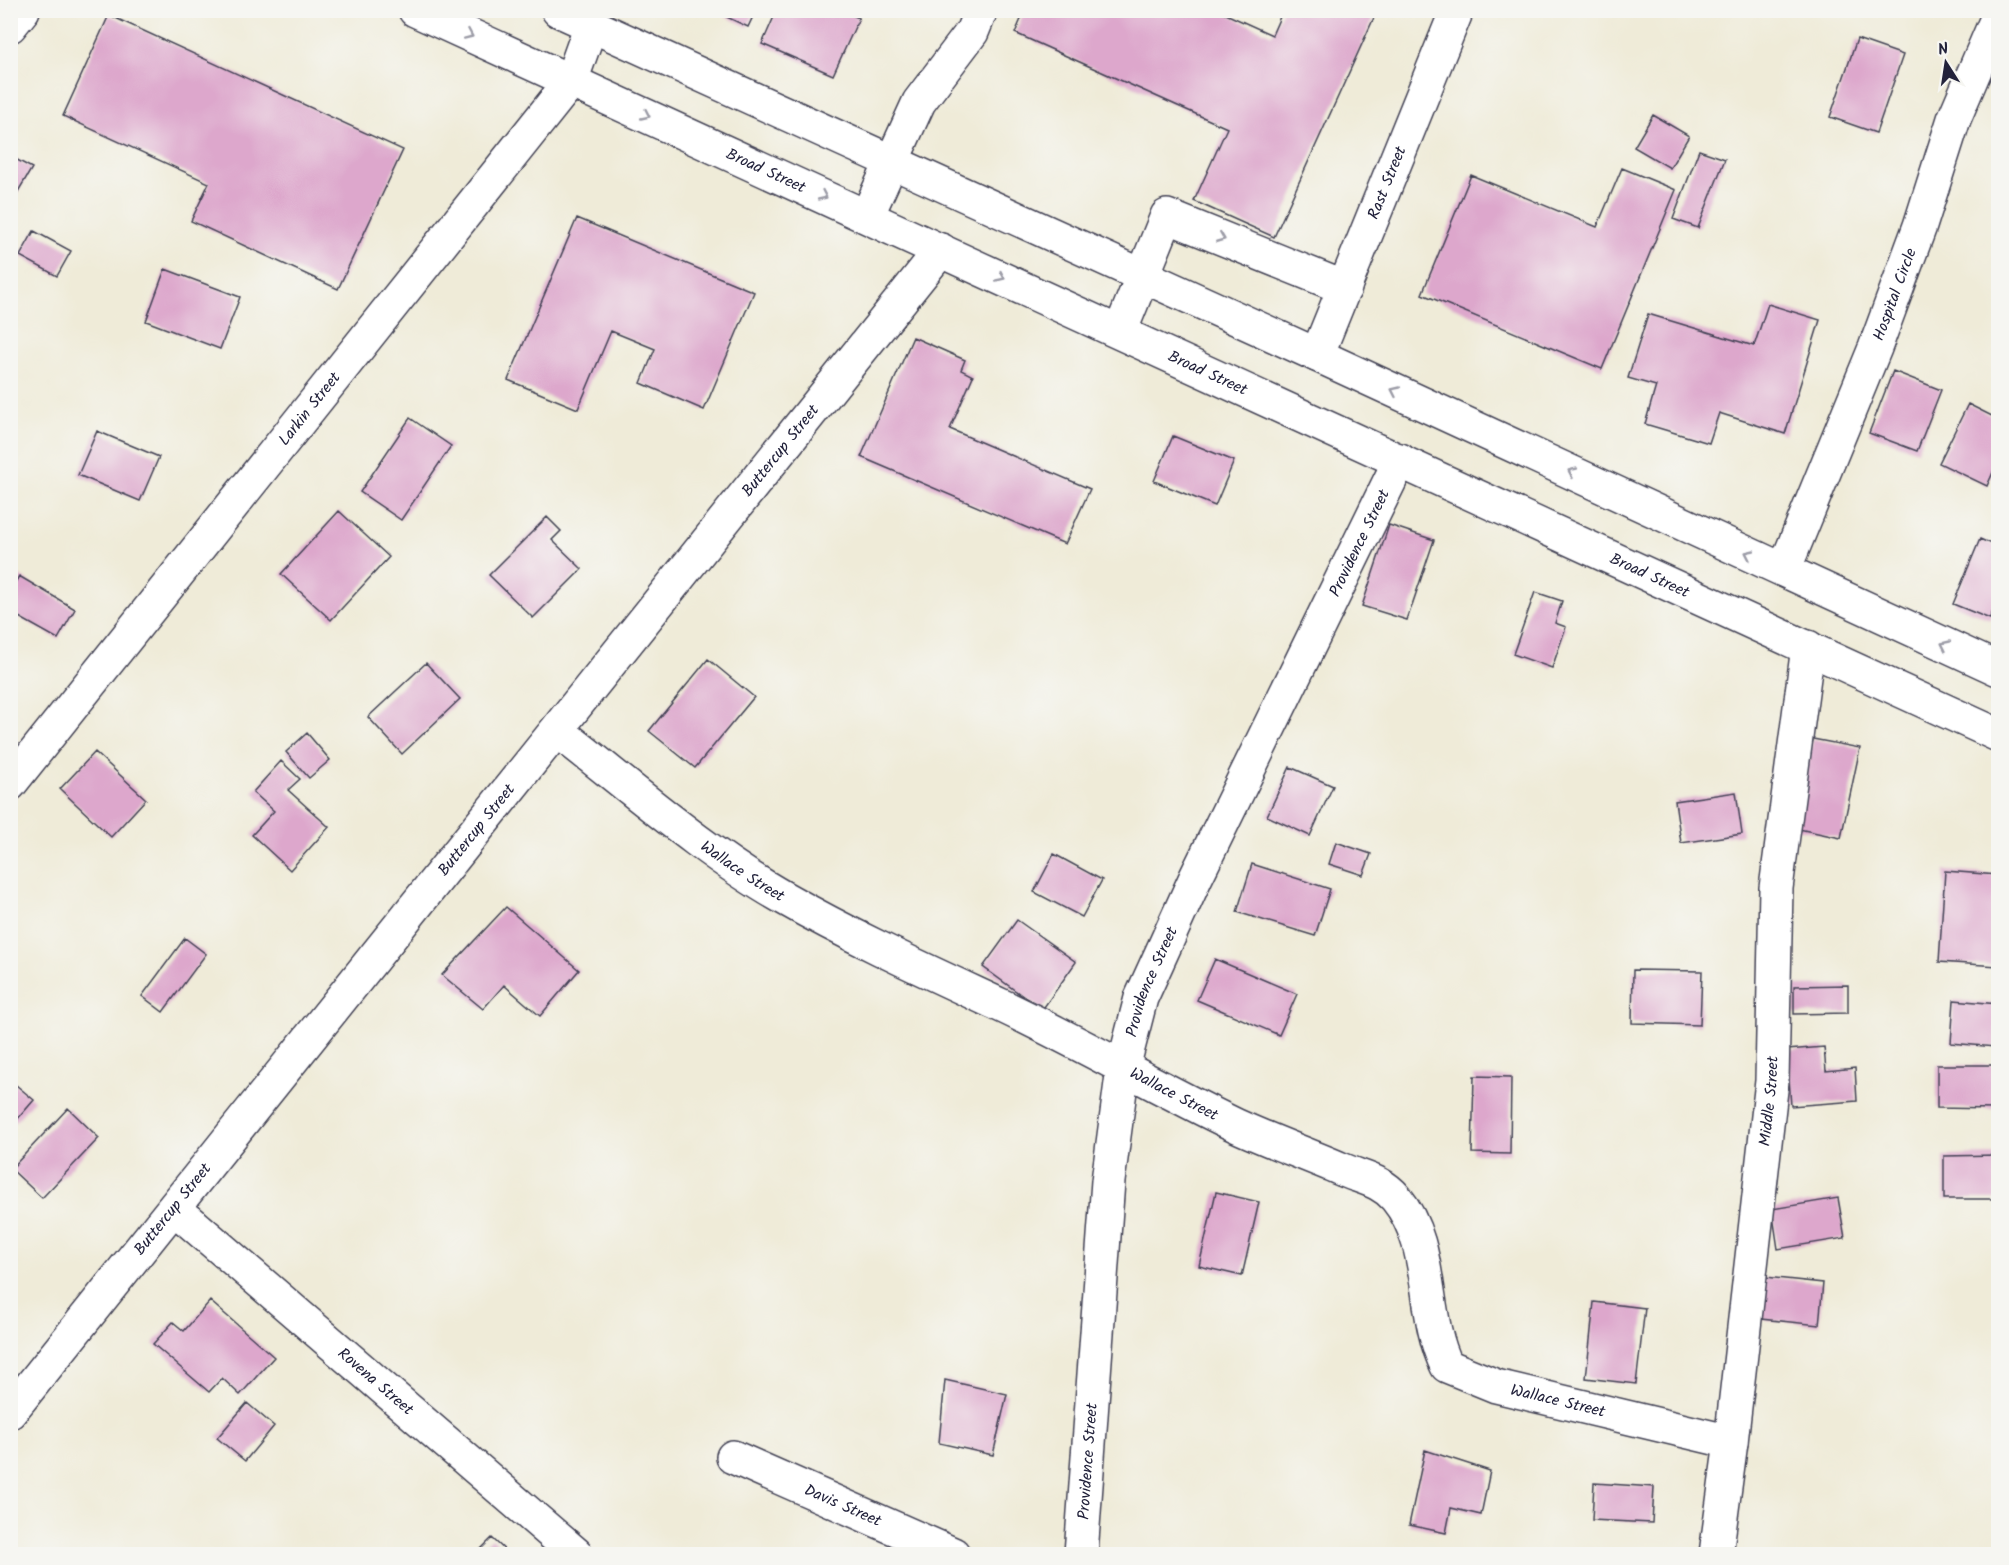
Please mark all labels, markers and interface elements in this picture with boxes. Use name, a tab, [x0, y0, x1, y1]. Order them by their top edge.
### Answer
one-way arrow	[462, 27, 473, 39]
north arrow	[1916, 33, 1976, 93]
text: N	[1936, 37, 1951, 63]
one-way arrow	[640, 108, 651, 120]
street label: Broad Street	[722, 142, 811, 200]
street label: Rast Street	[1361, 142, 1413, 223]
one-way arrow	[817, 189, 828, 201]
one-way arrow	[1215, 231, 1226, 243]
street label: Hospital Circle	[1866, 244, 1923, 344]
one-way arrow	[994, 270, 1005, 282]
street label: Broad Street	[1164, 344, 1253, 403]
street label: Larkin Street	[272, 366, 347, 451]
one-way arrow	[1391, 386, 1402, 398]
street label: Buttercup Street	[735, 398, 826, 502]
one-way arrow	[1568, 468, 1579, 480]
street label: Providence Street	[1322, 484, 1397, 601]
street label: Broad Street	[1606, 546, 1694, 605]
one-way arrow	[1745, 549, 1756, 561]
one-way arrow	[1941, 640, 1952, 652]
street label: Buttercup Street	[432, 778, 522, 881]
street label: Wallace Street	[695, 834, 790, 909]
street label: Providence Street	[1119, 922, 1185, 1040]
street label: Middle Street	[1752, 1055, 1785, 1148]
street label: Wallace Street	[1125, 1061, 1223, 1128]
street label: Buttercup Street	[128, 1157, 218, 1261]
street label: Rovena Street	[332, 1342, 420, 1422]
street label: Wallace Street	[1508, 1377, 1609, 1424]
street label: Providence Street	[1071, 1401, 1104, 1520]
street label: Davis Street	[800, 1477, 886, 1534]

